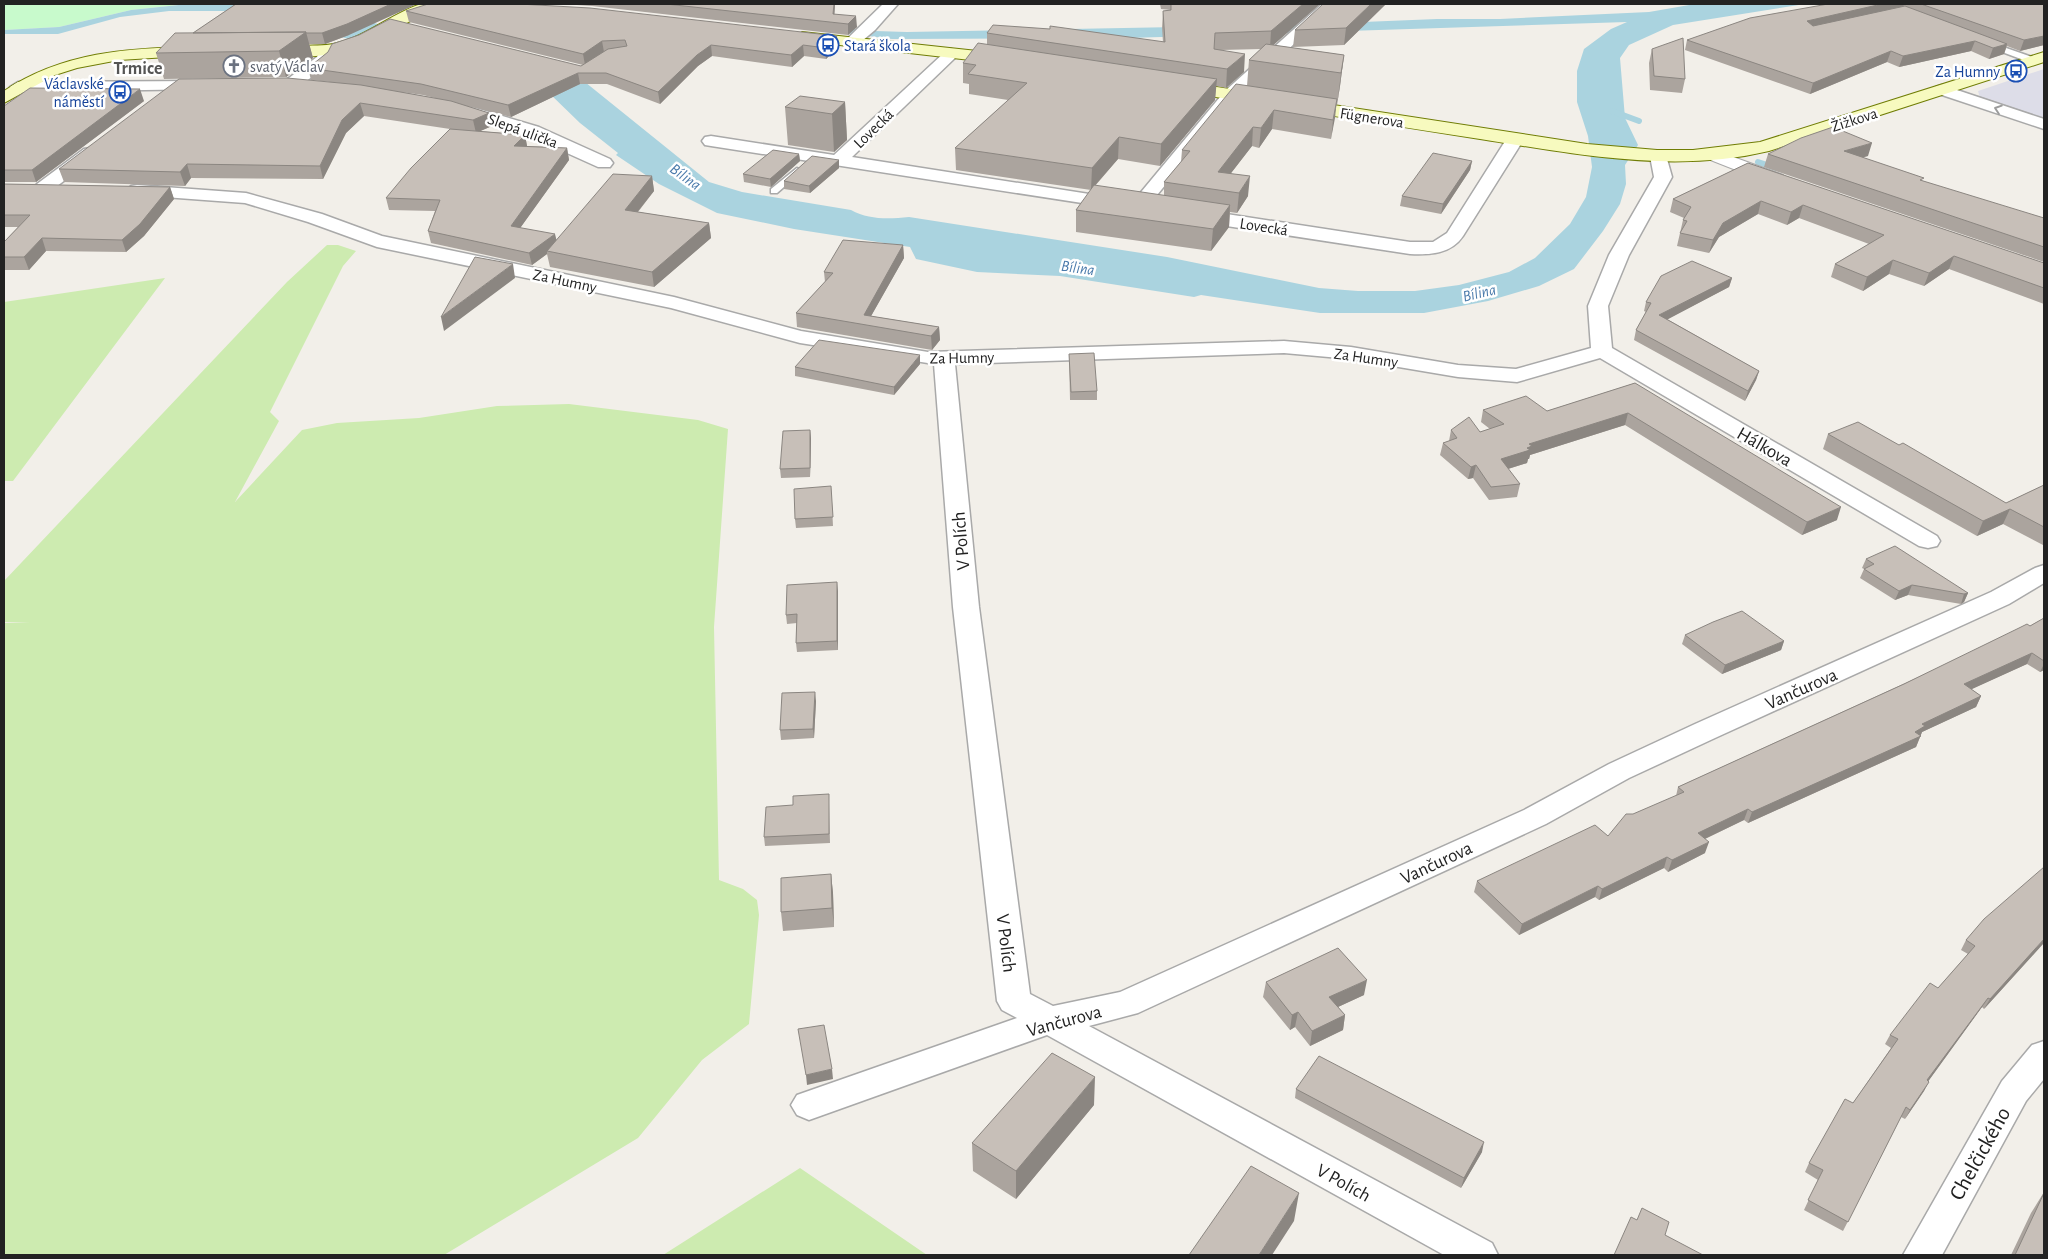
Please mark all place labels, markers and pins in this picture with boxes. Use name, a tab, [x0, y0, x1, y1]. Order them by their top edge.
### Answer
bus stop icon: Stará škola	[816, 33, 840, 57]
place label: Stará škola	[844, 38, 911, 54]
church icon: svatý Václav	[222, 54, 246, 78]
place label: svatý Václav	[250, 59, 324, 76]
bus stop icon: Za Humny	[2004, 59, 2028, 83]
place label: Za Humny	[1935, 64, 2000, 81]
place label: Václavské náměstí	[44, 76, 104, 110]
bus stop icon: Václavské náměstí	[108, 80, 132, 104]

